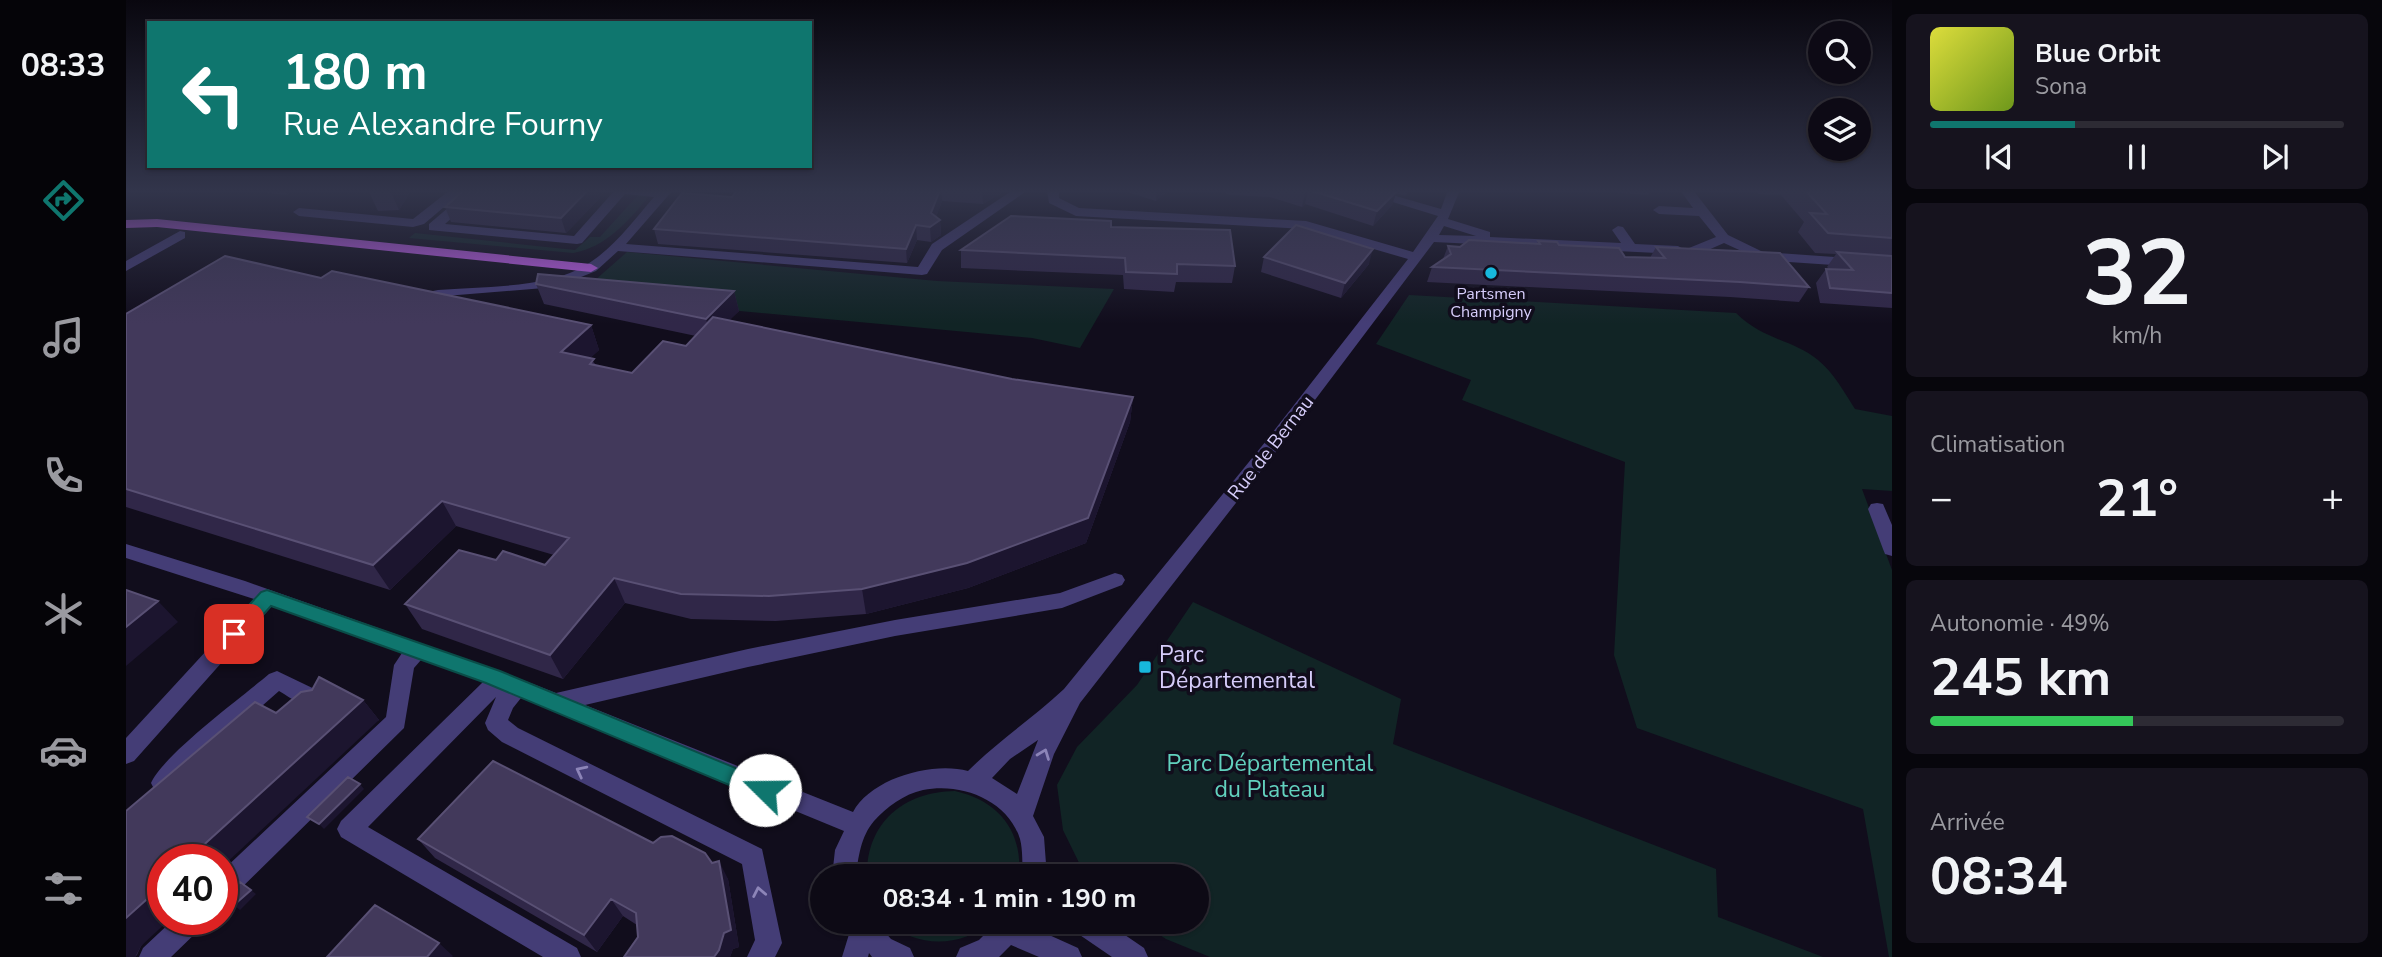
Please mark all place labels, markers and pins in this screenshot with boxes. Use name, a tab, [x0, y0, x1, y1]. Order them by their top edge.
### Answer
marker: Partsmen Champigny	[1483, 265, 1499, 281]
place label: Partsmen Champigny	[1450, 283, 1533, 323]
pin	[204, 604, 264, 664]
place label: Parc Départemental	[1159, 639, 1315, 696]
marker: Parc Départemental	[1137, 659, 1153, 675]

